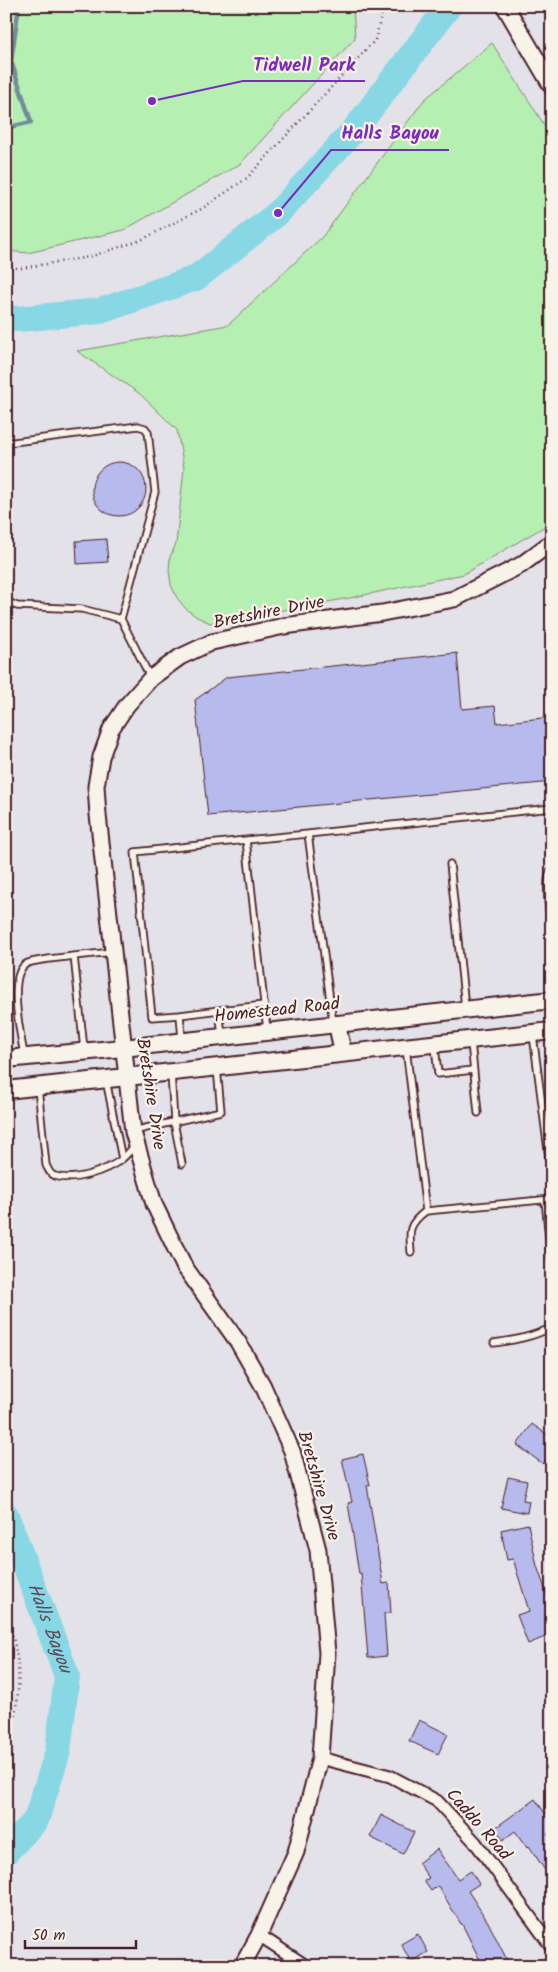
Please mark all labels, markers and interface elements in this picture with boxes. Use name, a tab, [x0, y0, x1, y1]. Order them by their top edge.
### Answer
callout: Tidwell Park	[243, 47, 365, 81]
text: Tidwell Park	[253, 51, 356, 81]
callout: Halls Bayou	[331, 116, 449, 150]
text: Halls Bayou	[341, 119, 440, 149]
street label: Bretshire Drive	[211, 588, 327, 638]
street label: Homestead Road	[213, 990, 342, 1032]
street label: Bretshire Drive	[127, 1036, 173, 1152]
street label: Bretshire Drive	[288, 1428, 348, 1544]
water label: Halls Bayou	[18, 1579, 80, 1679]
street label: Caddo Road	[438, 1782, 519, 1869]
scale bar	[25, 1917, 136, 1949]
text: 50 m	[32, 1924, 66, 1948]

